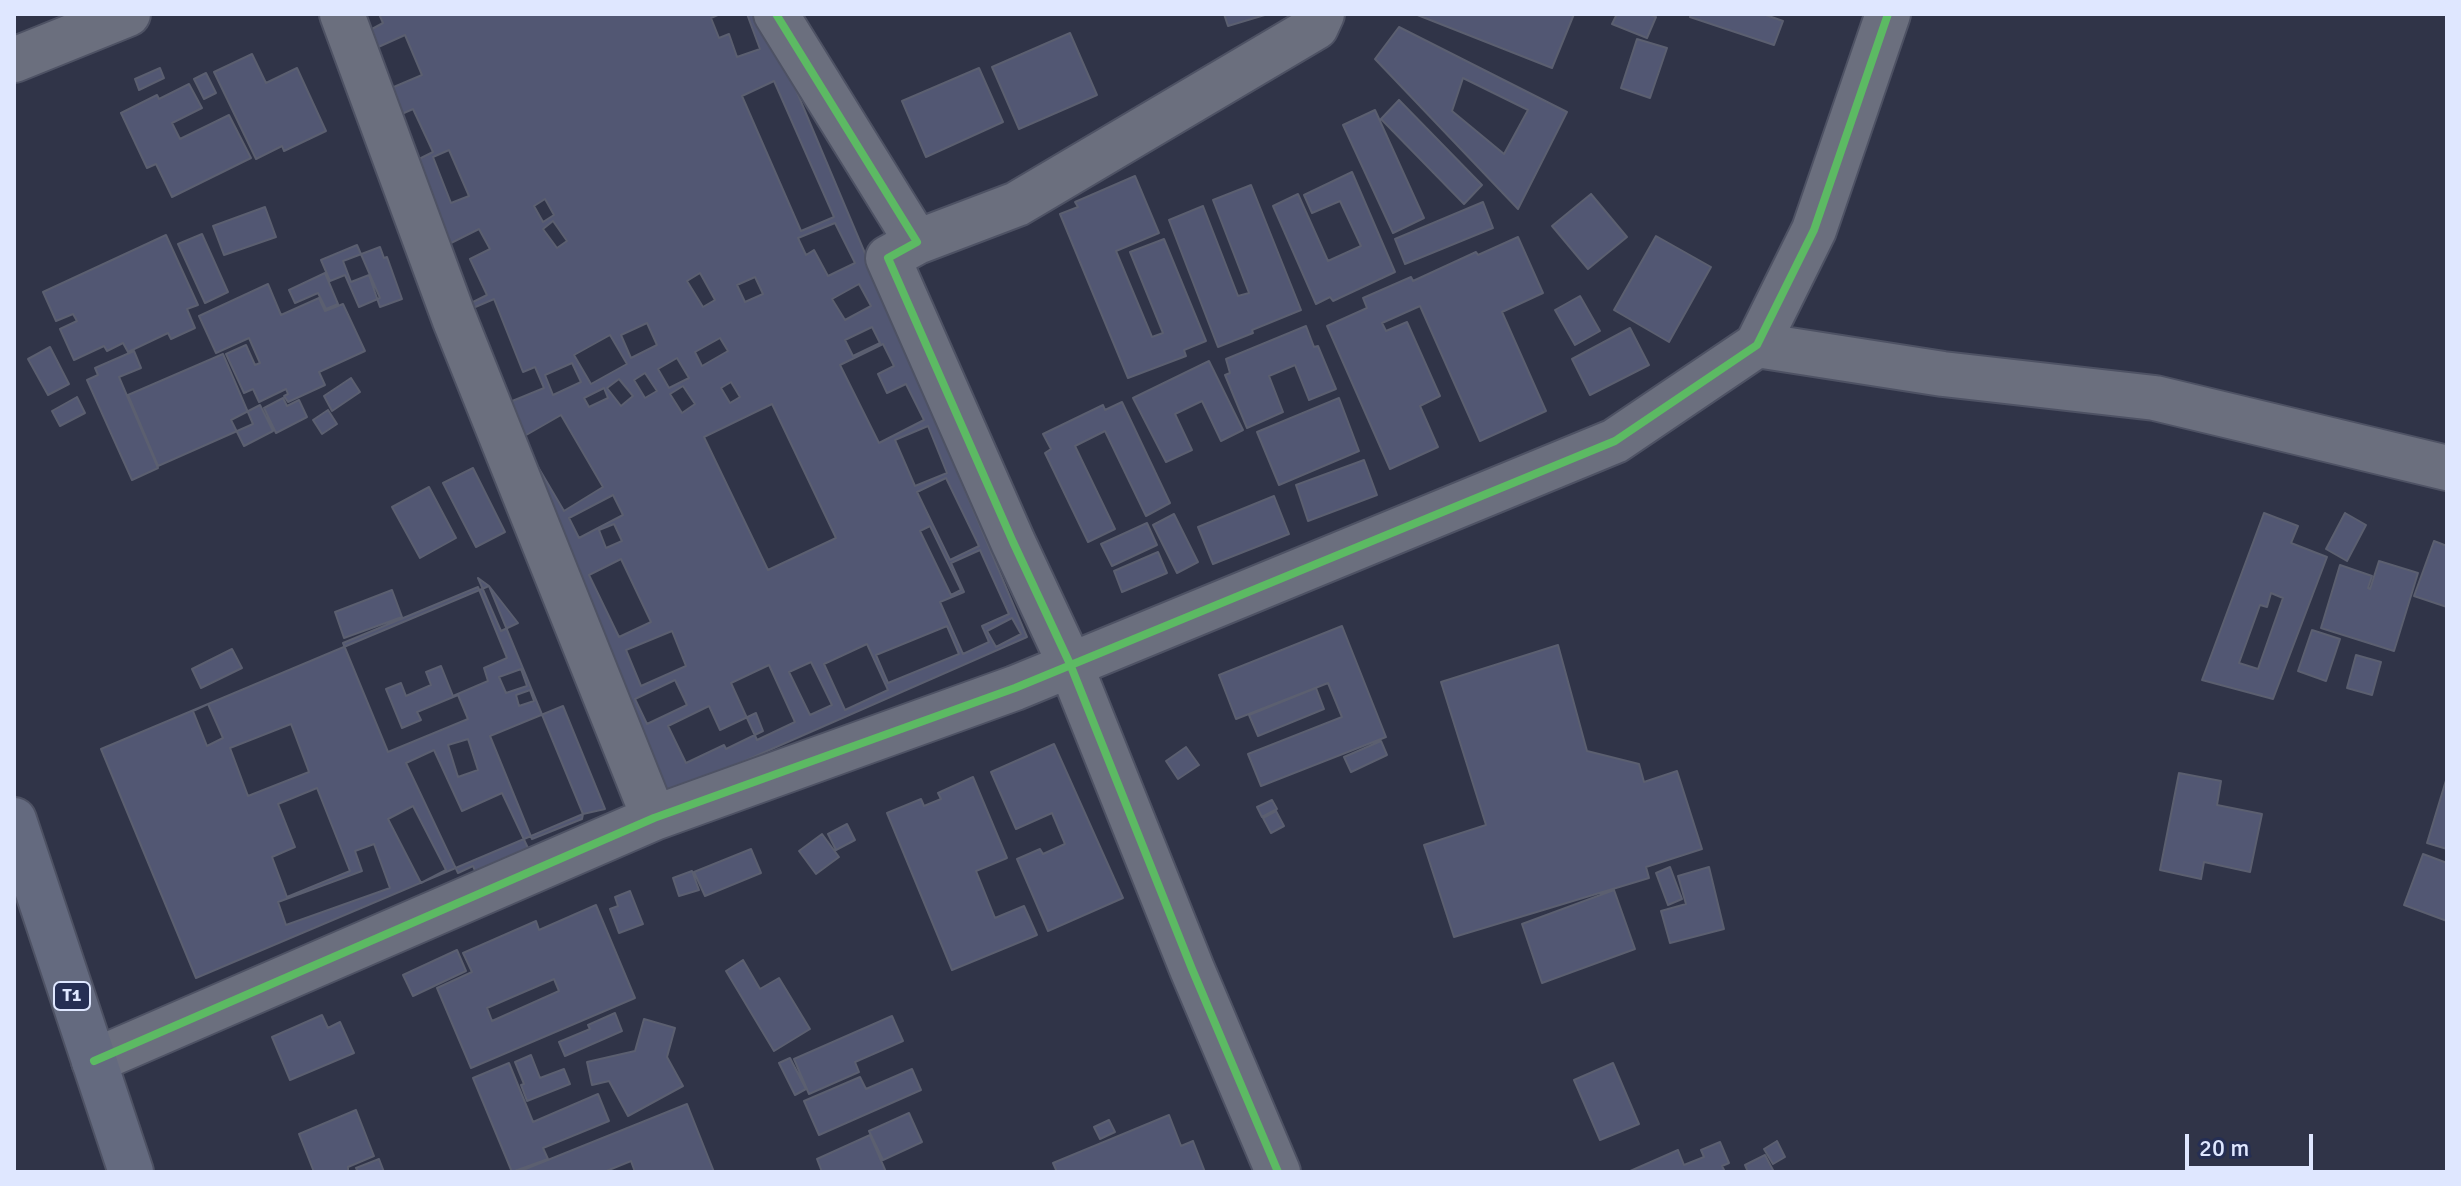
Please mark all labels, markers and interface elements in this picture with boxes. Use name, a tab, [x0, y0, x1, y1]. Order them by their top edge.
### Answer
road number: T1	[54, 982, 90, 1010]
scale bar	[2189, 1118, 2317, 1168]
text: 20 m	[2199, 1133, 2249, 1163]

